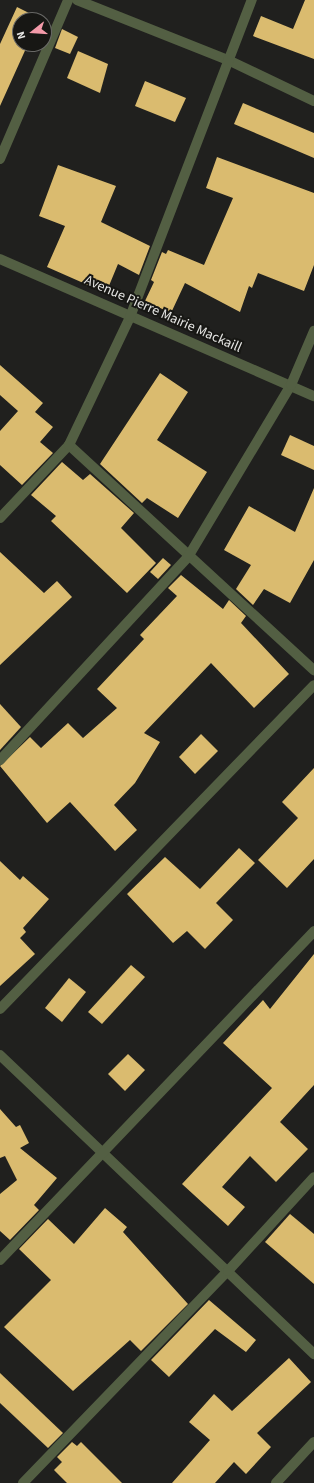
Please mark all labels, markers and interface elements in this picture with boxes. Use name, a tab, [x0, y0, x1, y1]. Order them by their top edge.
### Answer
north arrow	[12, 12, 52, 52]
text: N	[13, 30, 29, 41]
street label: Avenue Pierre Mairie Mackaill	[82, 272, 244, 356]

